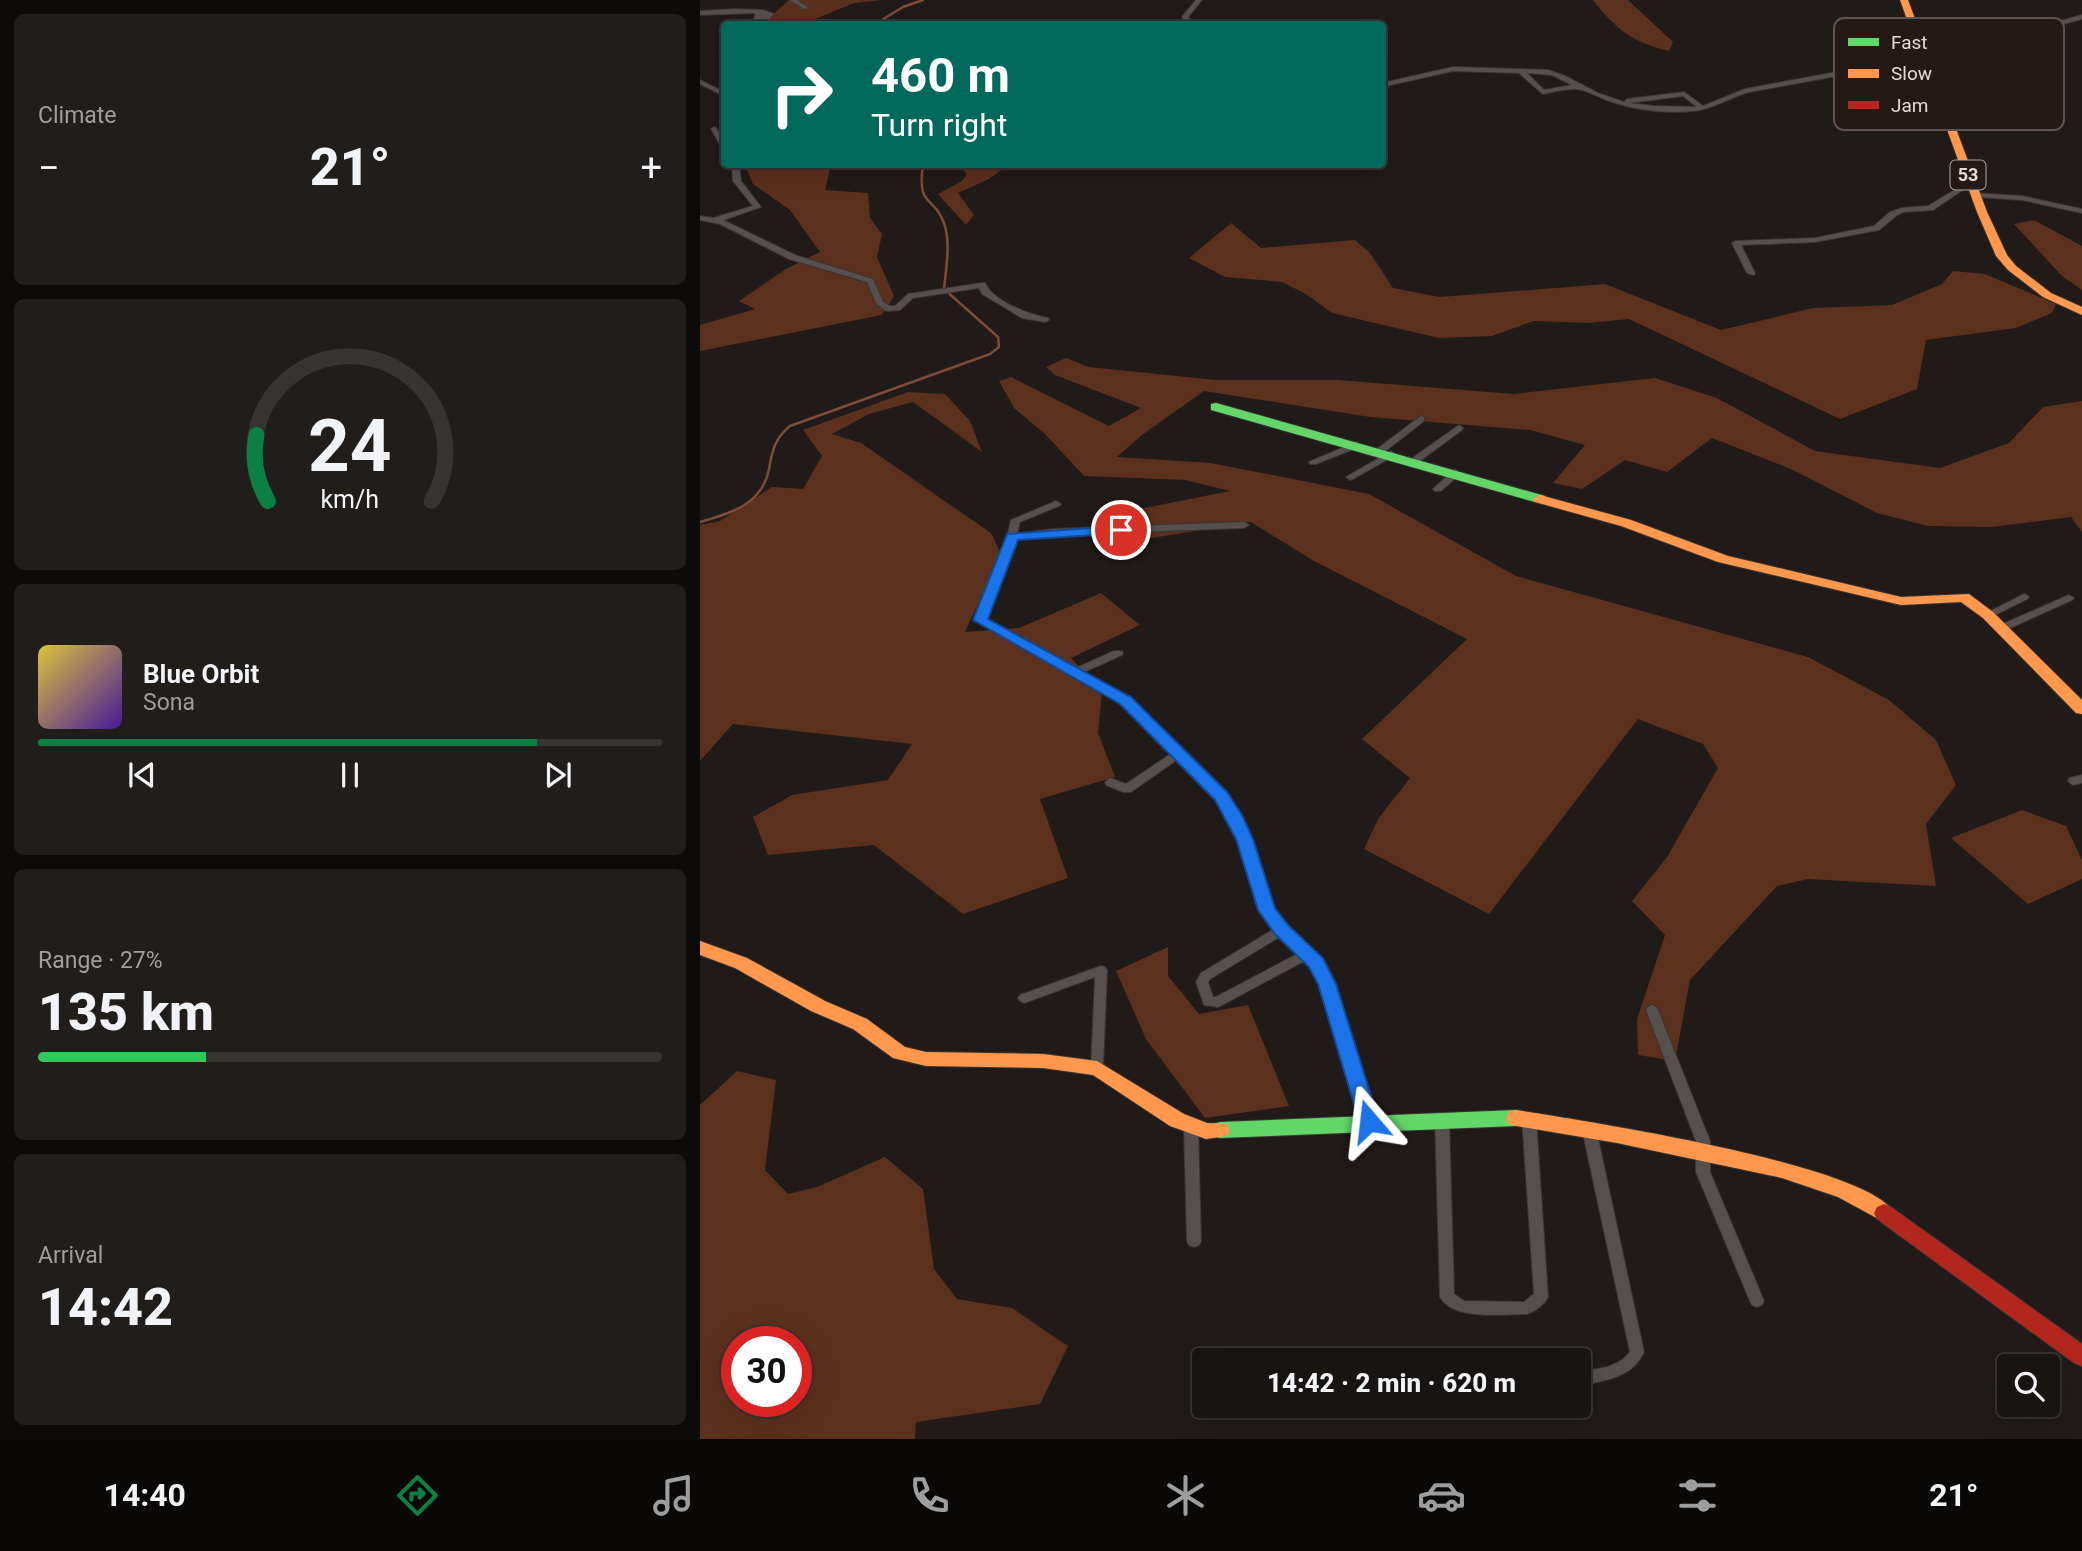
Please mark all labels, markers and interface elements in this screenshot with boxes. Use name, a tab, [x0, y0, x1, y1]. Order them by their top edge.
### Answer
legend	[1834, 18, 2064, 130]
text: Fast	[1891, 31, 1928, 54]
text: 460 m	[871, 47, 1010, 104]
icon: right	[756, 49, 847, 140]
text: Slow	[1891, 62, 1932, 85]
text: Jam	[1891, 94, 1928, 117]
text: Climate	[38, 102, 117, 129]
text: Turn right	[871, 106, 1007, 144]
text: 21°	[310, 137, 390, 198]
text: −	[38, 146, 60, 190]
text: +	[640, 146, 662, 190]
road number: 53	[1950, 160, 1986, 190]
text: 24	[308, 403, 392, 489]
text: km/h	[321, 484, 379, 513]
pin	[1091, 500, 1151, 560]
icon: arrive	[1102, 511, 1140, 549]
text: Blue Orbit	[143, 659, 259, 689]
text: Sona	[143, 689, 195, 716]
icon: previous	[123, 756, 161, 794]
icon: pause	[331, 756, 369, 794]
icon: next	[539, 756, 577, 794]
text: Range · 27%	[38, 947, 163, 974]
text: 135 km	[38, 982, 214, 1043]
position arrow	[1332, 1084, 1406, 1158]
text: Arrival	[38, 1242, 103, 1269]
text: 14:42	[38, 1277, 173, 1338]
speed limit sign: 30	[721, 1326, 812, 1417]
map controls	[1997, 1354, 2060, 1417]
button: search	[1997, 1354, 2060, 1417]
text: 14:42 · 2 min · 620 m	[1267, 1368, 1516, 1398]
icon: directions	[393, 1471, 442, 1520]
icon: music	[649, 1471, 698, 1520]
icon: phone	[905, 1471, 954, 1520]
icon: climate	[1161, 1471, 1210, 1520]
icon: car	[1417, 1471, 1466, 1520]
icon: filters	[1673, 1471, 1722, 1520]
text: 14:40	[104, 1476, 186, 1514]
text: 21°	[1929, 1476, 1978, 1514]

